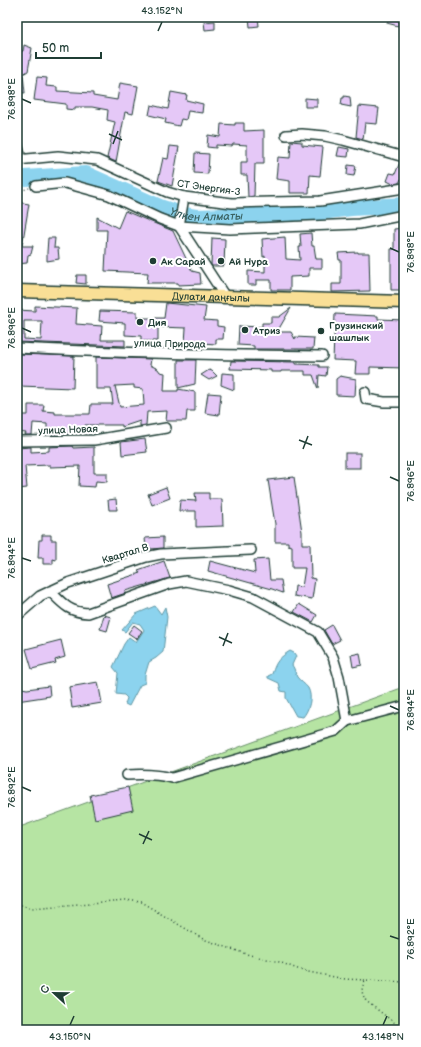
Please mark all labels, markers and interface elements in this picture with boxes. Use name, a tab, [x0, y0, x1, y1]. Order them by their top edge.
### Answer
text: 43.152°N	[141, 5, 183, 17]
scale bar	[36, 34, 101, 60]
text: 50 m	[42, 41, 69, 56]
text: 76.898°E	[6, 78, 18, 120]
street label: СТ Энергия-3	[176, 178, 241, 198]
water label: Үлкен Алматы	[168, 205, 243, 224]
text: 76.898°E	[405, 231, 417, 273]
marker: Ак Сарай	[148, 256, 158, 266]
place label: Ак Сарай	[160, 256, 206, 268]
marker: Ай Нура	[216, 256, 226, 266]
place label: Ай Нура	[228, 256, 268, 268]
street label: Дулати даңғылы	[172, 290, 250, 305]
text: 76.896°E	[6, 307, 18, 349]
marker: Дия	[135, 317, 145, 327]
place label: Дия	[148, 317, 167, 329]
place label: Грузинский шашлык	[329, 320, 384, 344]
marker: Атриз	[240, 325, 250, 335]
place label: Атриз	[252, 325, 281, 337]
marker: Грузинский шашлык	[316, 326, 326, 336]
street label: улица Природа	[134, 337, 206, 351]
street label: улица Новая	[38, 423, 99, 437]
text: 76.896°E	[405, 460, 417, 502]
text: 76.894°E	[6, 537, 18, 579]
street label: Квартал В	[101, 541, 151, 567]
text: 76.894°E	[405, 689, 417, 731]
text: 76.892°E	[6, 766, 18, 808]
text: 76.892°E	[405, 918, 417, 960]
north arrow	[34, 973, 74, 1013]
text: С	[38, 983, 53, 995]
text: 43.150°N	[49, 1031, 91, 1043]
text: 43.148°N	[362, 1031, 404, 1043]

